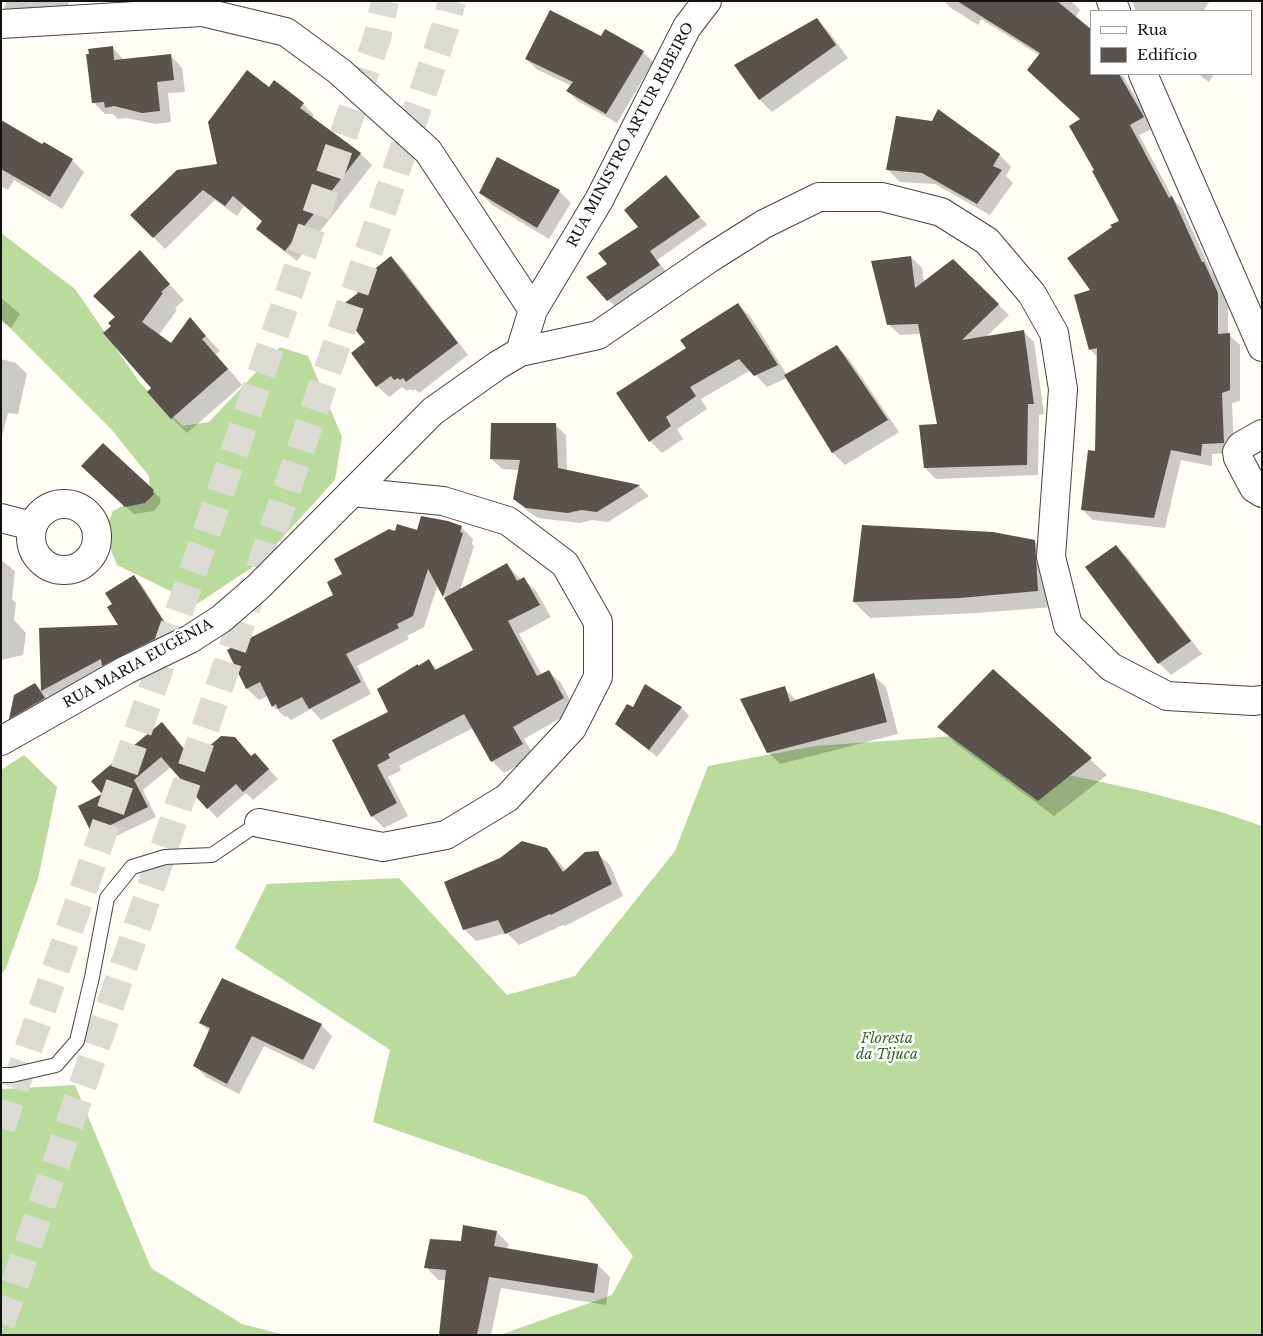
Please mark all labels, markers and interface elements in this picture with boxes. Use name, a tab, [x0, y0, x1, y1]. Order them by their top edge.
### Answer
legend	[1090, 10, 1253, 75]
street label: RUA MINISTRO ARTUR RIBEIRO	[564, 20, 698, 250]
text: Rua	[1137, 20, 1167, 39]
text: Edifício	[1137, 45, 1197, 64]
street label: RUA MARIA EUGÊNIA	[60, 616, 216, 712]
park label: Floresta da Tijuca	[856, 1031, 918, 1064]

